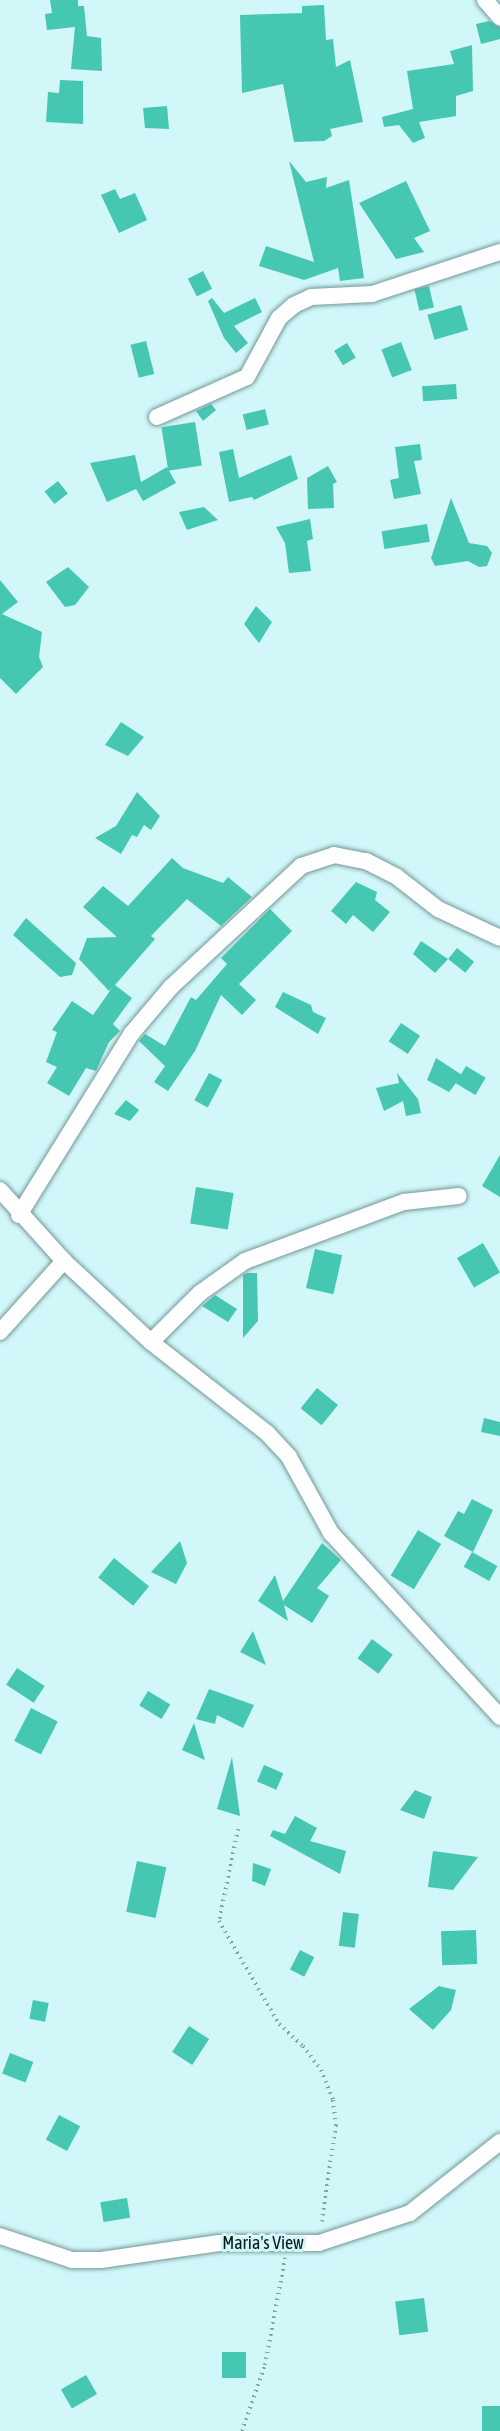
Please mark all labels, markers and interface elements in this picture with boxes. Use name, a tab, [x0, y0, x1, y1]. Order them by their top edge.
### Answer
street label: Maria's View	[222, 2232, 304, 2254]

